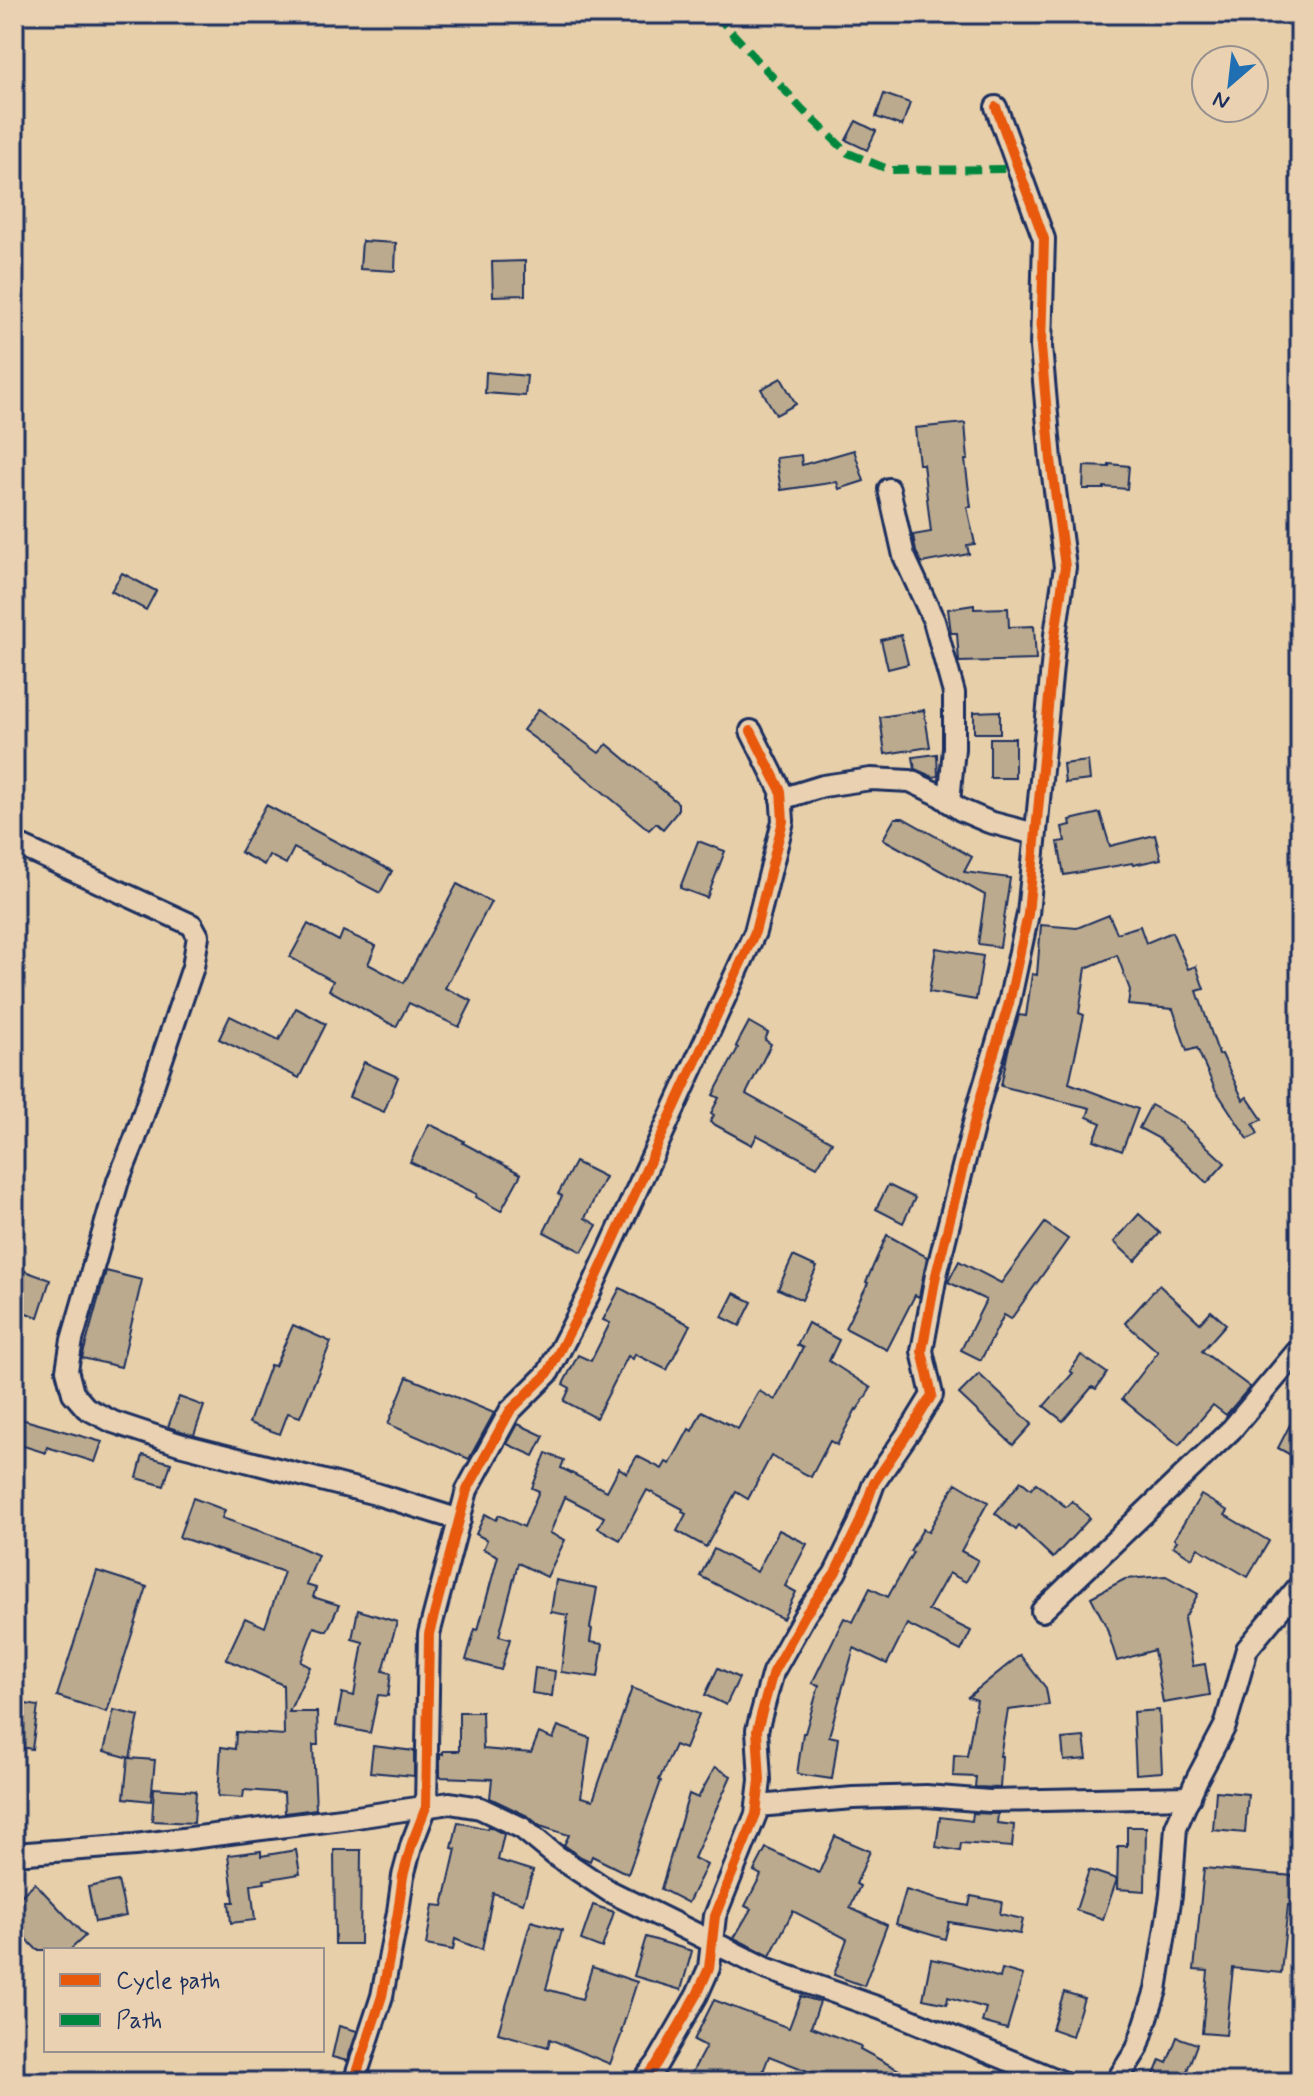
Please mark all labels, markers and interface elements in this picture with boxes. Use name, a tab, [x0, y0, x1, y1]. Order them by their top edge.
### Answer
north arrow	[1190, 44, 1270, 124]
text: N	[1209, 84, 1235, 116]
legend	[44, 1948, 324, 2052]
text: Cycle path	[116, 1966, 221, 1997]
text: Path	[116, 2006, 162, 2037]

